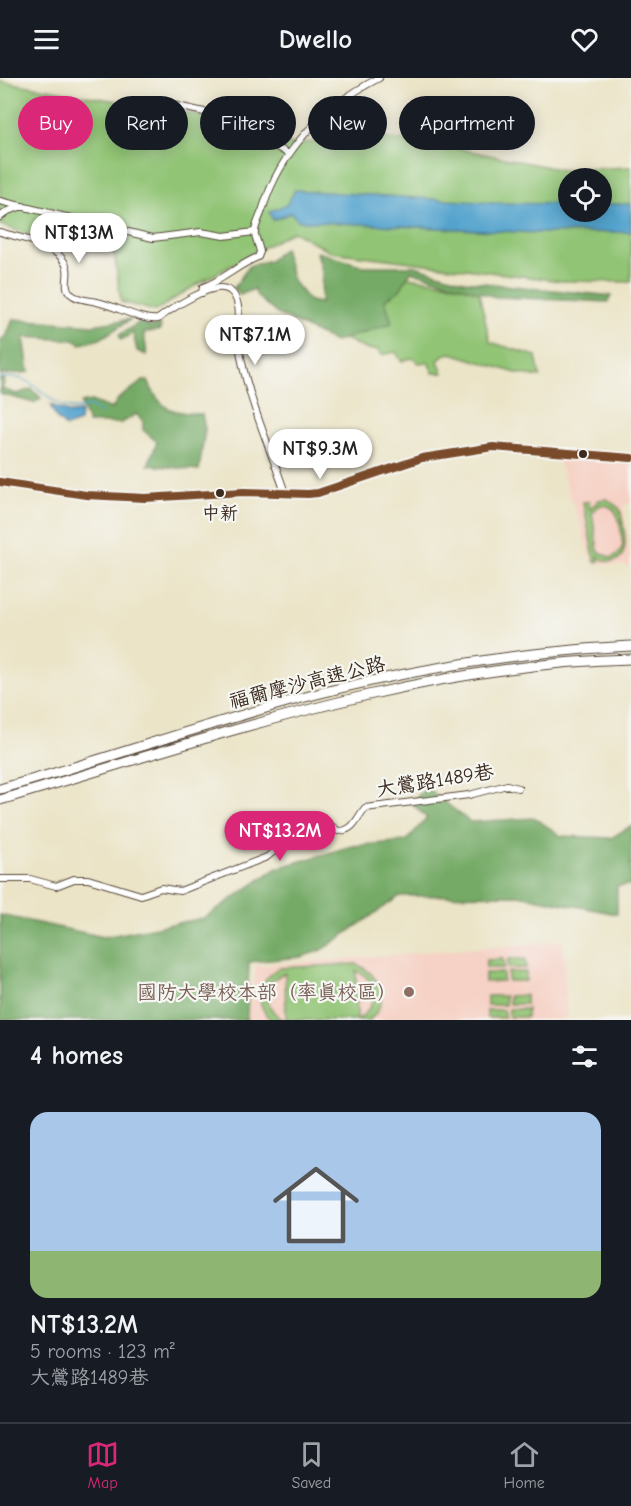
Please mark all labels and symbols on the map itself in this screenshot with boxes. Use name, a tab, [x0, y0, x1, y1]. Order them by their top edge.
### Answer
pin: NT$13M	[30, 213, 128, 264]
pin: NT$7.1M	[200, 315, 310, 366]
pin: NT$9.3M	[265, 429, 375, 480]
unlabelled marker	[577, 448, 589, 460]
marker: 中新	[214, 487, 226, 499]
place label: 中新	[202, 503, 238, 524]
street label: 福爾摩沙高速公路	[227, 652, 388, 713]
street label: 大鶯路1489巷	[375, 760, 496, 801]
pin: NT$13.2M	[218, 811, 342, 862]
place label: 國防大學校本部（率真校區）	[137, 981, 397, 1004]
marker: 國防大學校本部（率真校區）	[402, 985, 416, 999]

